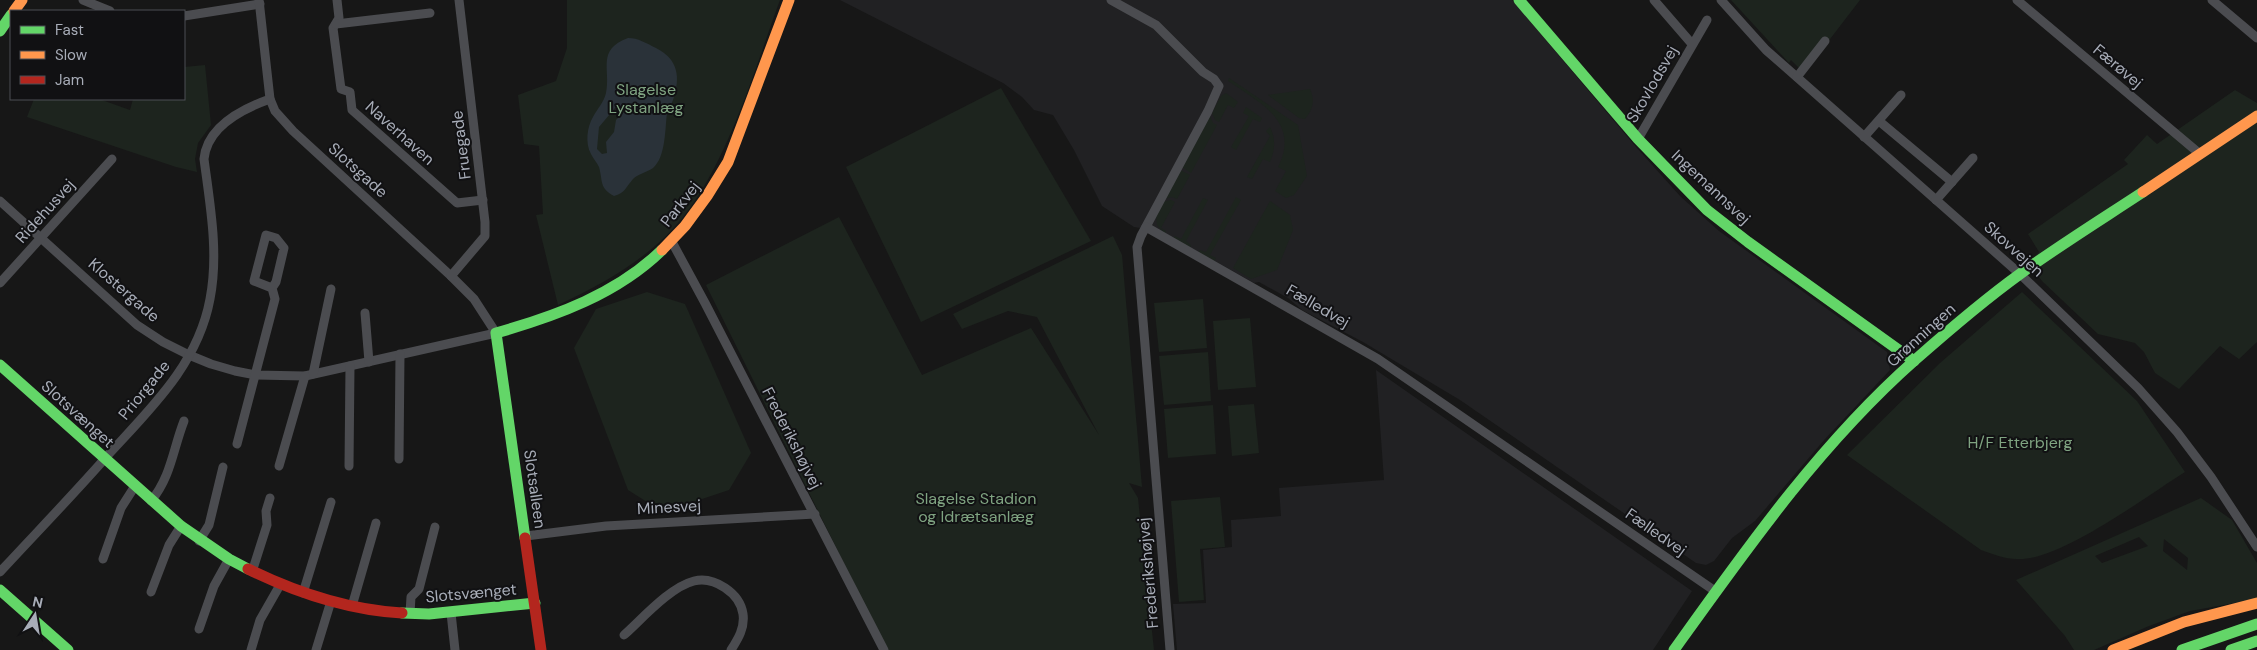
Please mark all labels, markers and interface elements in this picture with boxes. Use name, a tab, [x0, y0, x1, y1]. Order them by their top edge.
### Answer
legend	[10, 10, 185, 100]
text: Fast	[55, 20, 84, 40]
street label: Færøvej	[2089, 39, 2147, 93]
street label: Skovlodsvej	[1621, 42, 1683, 126]
text: Slow	[55, 45, 88, 65]
text: Jam	[55, 70, 84, 90]
park label: Slagelse Lystanlæg	[609, 79, 683, 118]
street label: Naverhaven	[361, 96, 439, 170]
street label: Fruegade	[446, 109, 476, 181]
street label: Slotsgade	[324, 138, 392, 202]
street label: Ingemannsvej	[1667, 145, 1755, 229]
street label: Ridehusvej	[11, 174, 79, 248]
street label: Parkvej	[656, 177, 704, 231]
street label: Skovvejen	[1980, 217, 2048, 281]
street label: Klostergade	[84, 253, 164, 327]
street label: Fælledvej	[1282, 279, 1354, 333]
street label: Grønningen	[1882, 299, 1960, 371]
street label: Priorgade	[113, 356, 175, 424]
street label: Slotsvænget	[37, 376, 119, 452]
street label: Frederikshøjvej	[757, 384, 827, 492]
park label: H/F Etterbjerg	[1968, 432, 2073, 453]
street label: Slotsalleen	[519, 448, 551, 530]
park label: Slagelse Stadion og Idrætsanlæg	[916, 488, 1037, 527]
street label: Minesvej	[636, 495, 702, 519]
street label: Fælledvej	[1621, 503, 1691, 561]
street label: Frederikshøjvej	[1133, 517, 1163, 629]
street label: Slotsvænget	[425, 579, 517, 607]
north arrow	[10, 590, 60, 640]
text: N	[31, 592, 45, 612]

